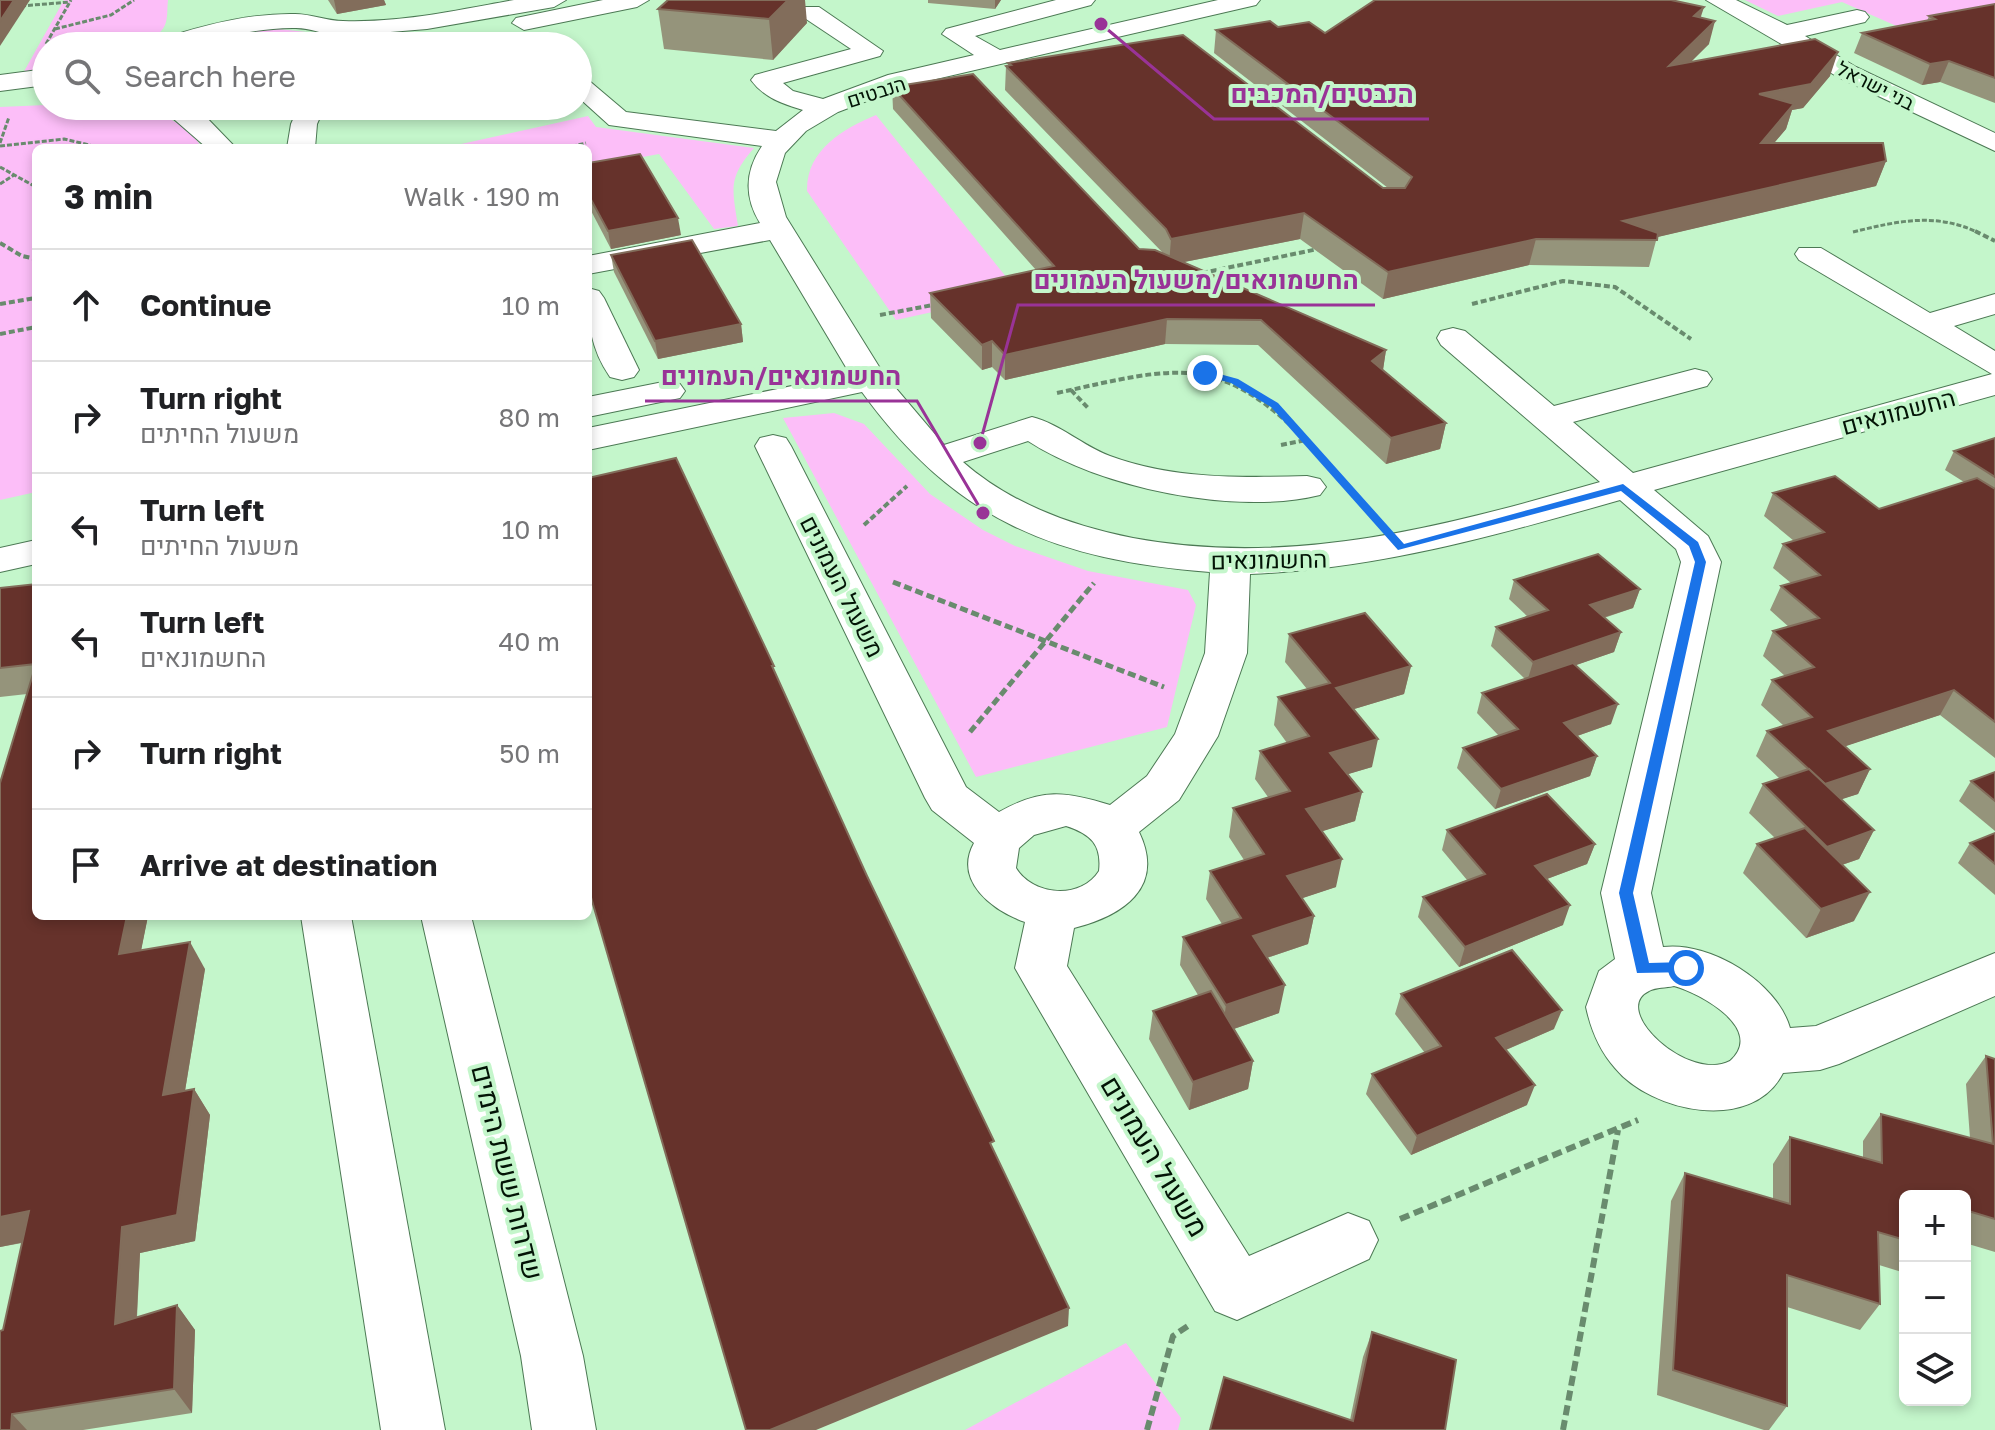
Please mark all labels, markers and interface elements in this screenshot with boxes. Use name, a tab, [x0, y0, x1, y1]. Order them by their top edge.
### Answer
search box	[32, 32, 592, 120]
icon: search	[60, 54, 104, 98]
street label: בני ישראל	[1833, 55, 1919, 115]
text: Search here	[124, 58, 296, 94]
callout: הנבטים/המכבים	[1214, 69, 1429, 119]
street label: הנבטים	[843, 70, 909, 112]
text: הנבטים/המכבים	[1230, 78, 1414, 109]
text: 3 min	[64, 176, 153, 216]
text: Walk · 190 m	[404, 181, 560, 212]
callout: החשמונאים/משעול העמונים	[1018, 255, 1375, 305]
text: החשמונאים/משעול העמונים	[1033, 264, 1359, 295]
icon: ahead	[64, 283, 108, 327]
text: Continue	[140, 287, 271, 323]
text: 10 m	[502, 290, 560, 321]
callout: החשמונאים/העמונים	[645, 351, 917, 401]
route end	[1187, 355, 1223, 391]
text: החשמונאים/העמונים	[661, 360, 901, 391]
text: Turn right	[140, 380, 282, 416]
street label: החשמונאים	[1838, 382, 1958, 440]
icon: right	[64, 395, 108, 439]
text: 80 m	[499, 402, 560, 433]
text: משעול החיתים	[140, 418, 299, 449]
text: Turn left	[140, 492, 265, 528]
icon: left	[64, 507, 108, 551]
street label: משעול העמונים	[795, 510, 891, 662]
text: 10 m	[502, 514, 560, 545]
text: משעול החיתים	[140, 530, 299, 561]
street label: החשמונאים	[1210, 543, 1328, 575]
text: Turn left	[140, 604, 265, 640]
icon: left	[64, 619, 108, 663]
text: 40 m	[499, 626, 560, 657]
text: החשמונאים	[140, 642, 266, 673]
icon: right	[64, 731, 108, 775]
text: Turn right	[140, 735, 282, 771]
text: 50 m	[499, 738, 560, 769]
icon: arrive	[64, 843, 108, 887]
text: Arrive at destination	[140, 847, 437, 883]
route start	[1668, 950, 1704, 986]
street label: שדרות ששת הימים	[465, 1061, 551, 1283]
street label: משעול העמונים	[1094, 1070, 1216, 1242]
map controls	[1899, 1190, 1971, 1406]
button: +	[1899, 1190, 1971, 1262]
button: −	[1899, 1262, 1971, 1334]
button: layers	[1899, 1334, 1971, 1406]

